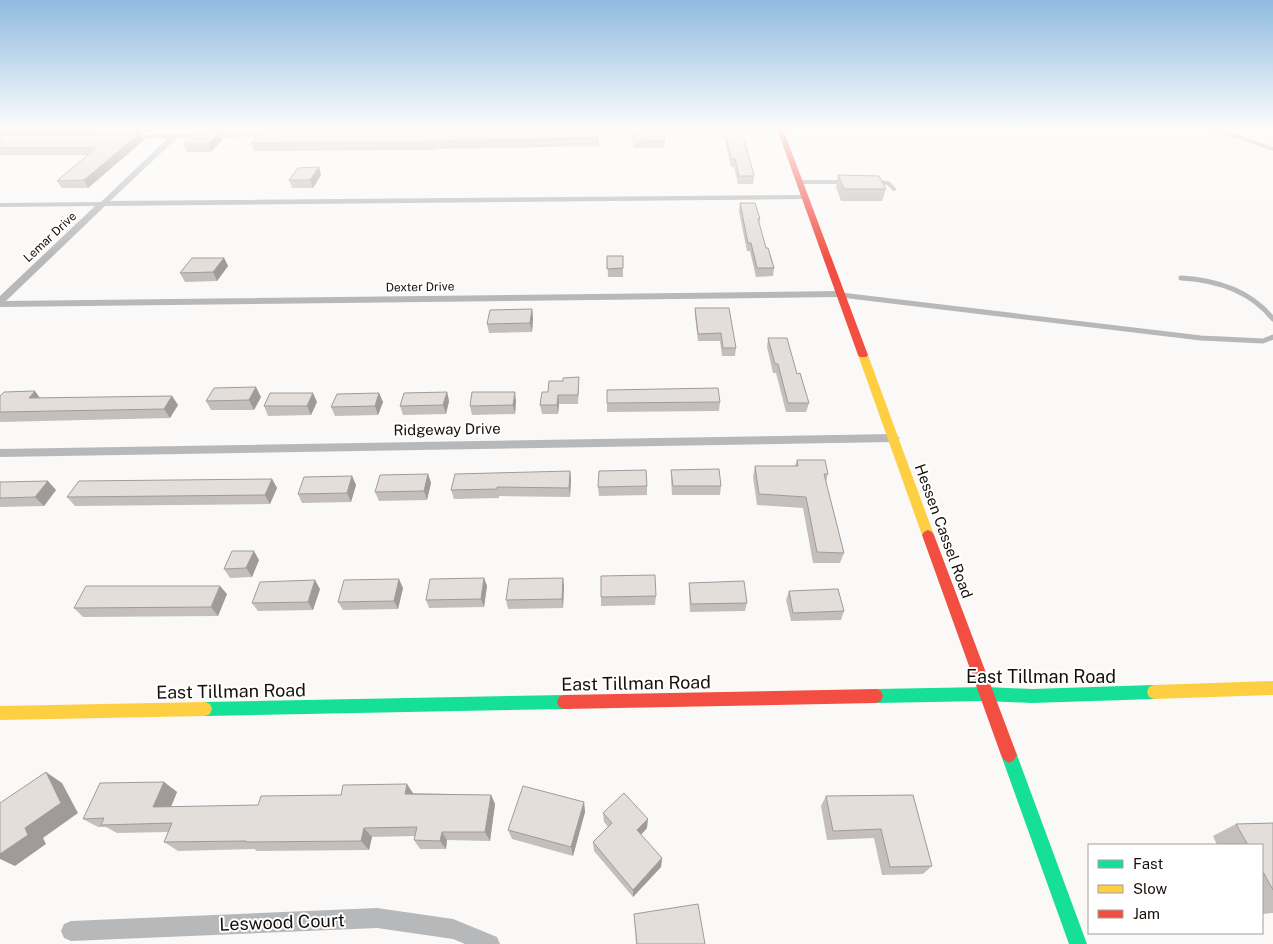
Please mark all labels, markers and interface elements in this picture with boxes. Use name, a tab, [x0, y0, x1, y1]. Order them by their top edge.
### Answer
street label: Lemar Drive	[21, 209, 79, 265]
street label: Dexter Drive	[385, 279, 455, 295]
street label: Ridgeway Drive	[393, 420, 501, 438]
street label: Hessen Cassel Road	[912, 462, 976, 600]
street label: East Tillman Road	[966, 666, 1116, 687]
street label: East Tillman Road	[561, 671, 711, 695]
street label: East Tillman Road	[156, 679, 306, 703]
legend	[1088, 844, 1263, 934]
text: Fast	[1133, 855, 1163, 872]
text: Slow	[1133, 880, 1168, 897]
text: Jam	[1133, 905, 1160, 922]
street label: Leswood Court	[219, 909, 345, 935]

